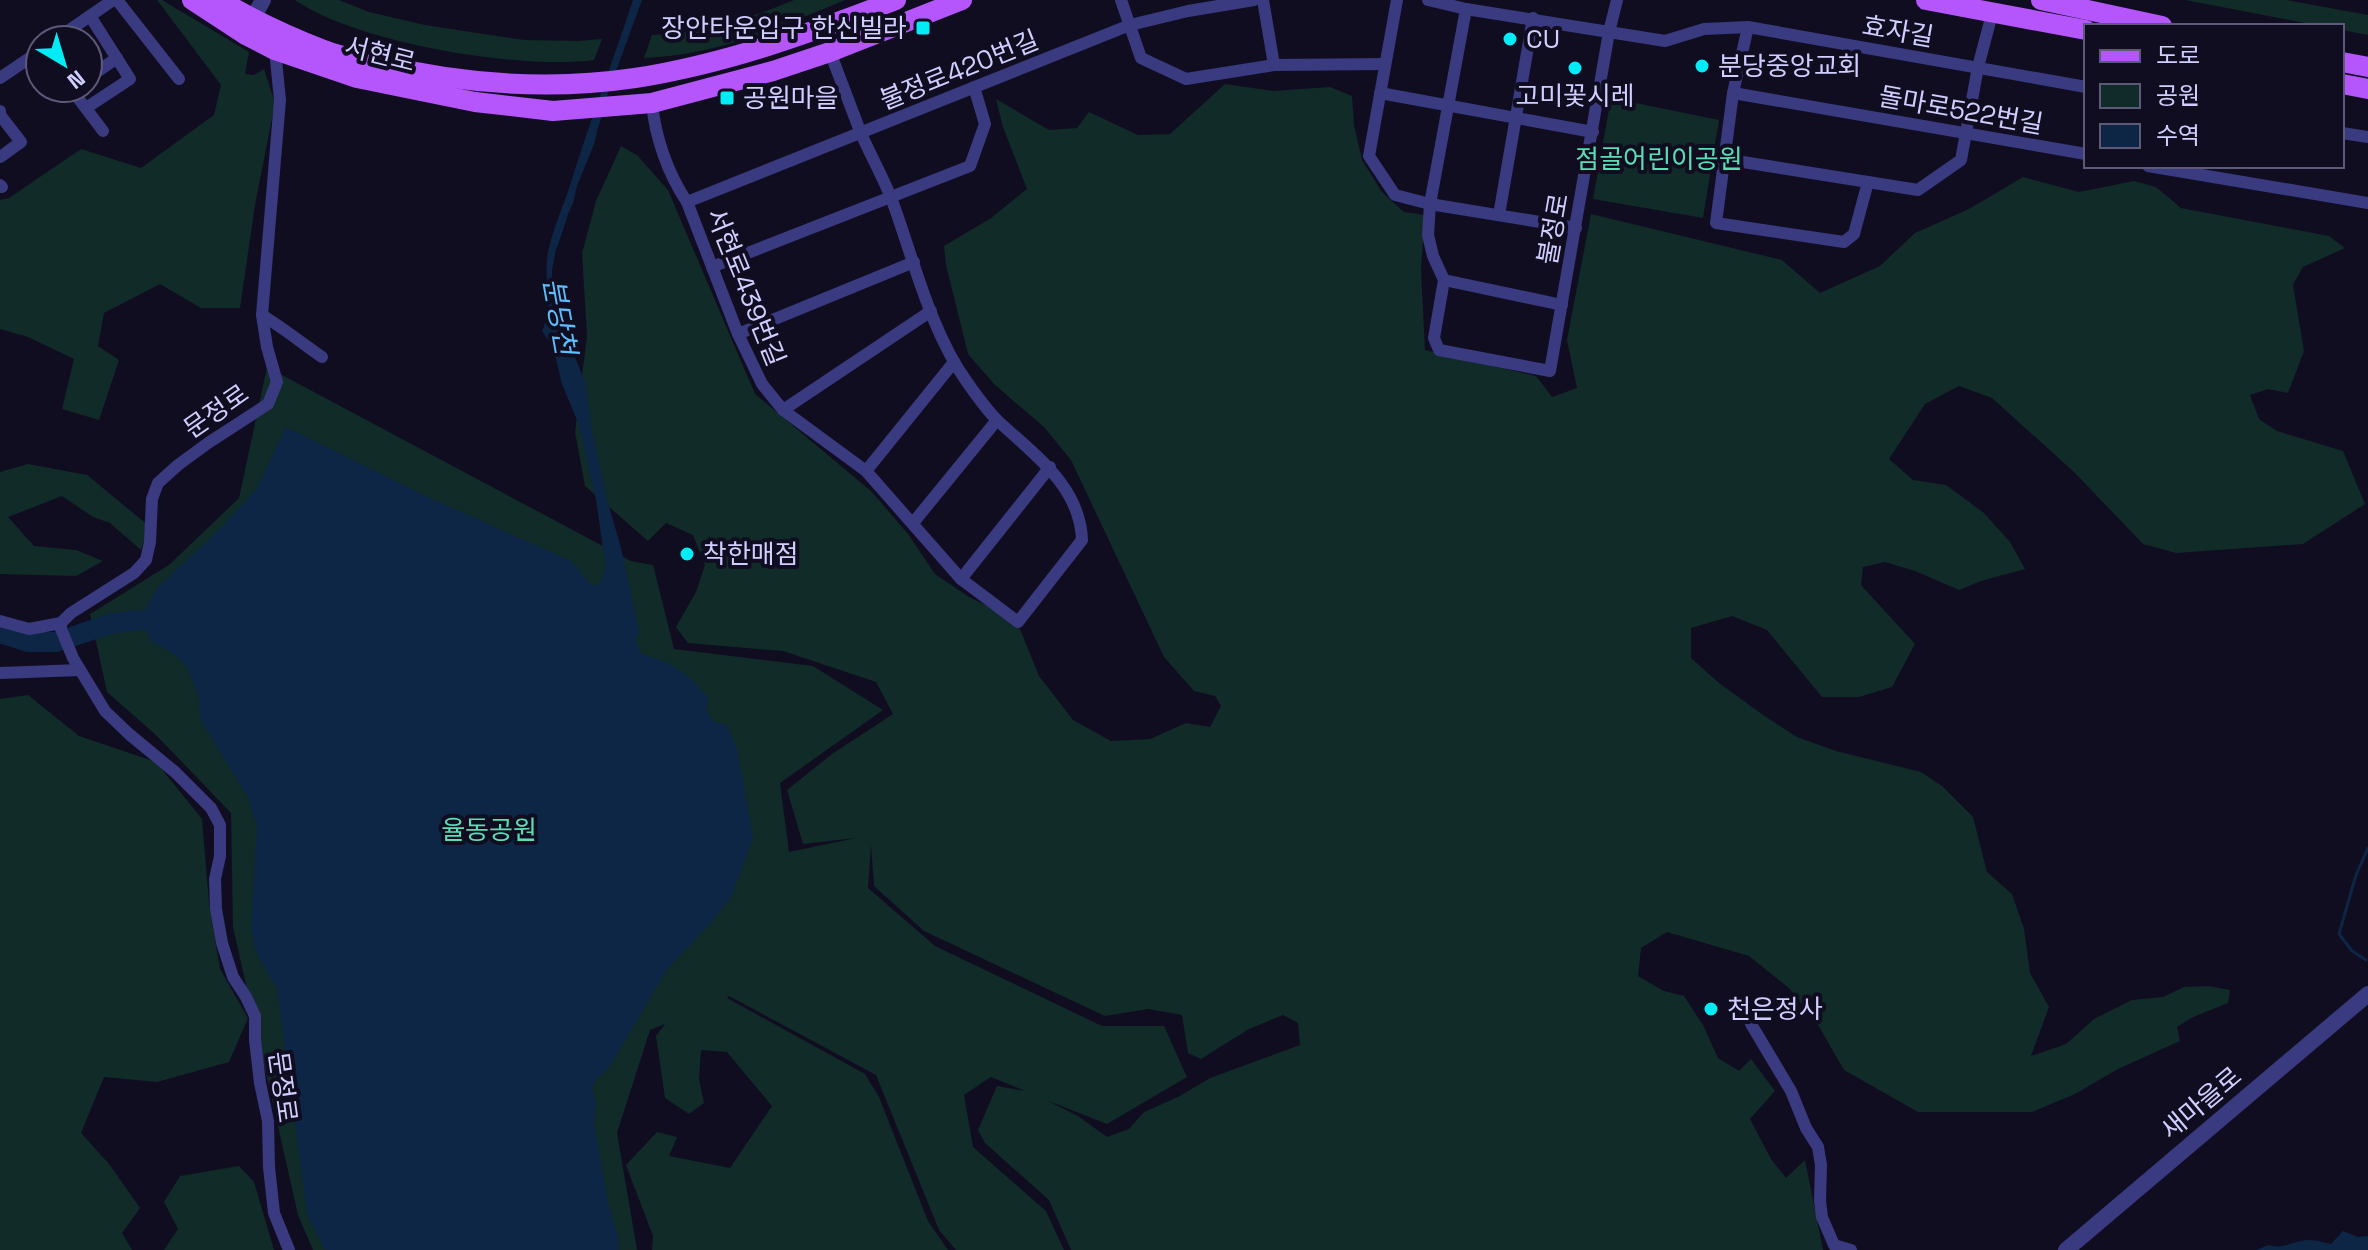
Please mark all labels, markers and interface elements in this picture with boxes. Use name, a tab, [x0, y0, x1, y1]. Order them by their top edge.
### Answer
street label: 효자길	[1860, 8, 1936, 54]
place label: 장안타운입구 한신빌라	[661, 11, 907, 45]
marker: 장안타운입구 한신빌라	[914, 19, 932, 37]
place label: CU	[1526, 22, 1560, 56]
street label: 불정로420번길	[875, 23, 1043, 117]
north arrow	[24, 24, 104, 104]
legend	[2084, 24, 2344, 168]
street label: 서현로	[341, 29, 419, 79]
marker: CU	[1501, 30, 1519, 48]
text: 도로	[2156, 40, 2200, 71]
place label: 분당중앙교회	[1718, 49, 1862, 83]
marker: 분당중앙교회	[1693, 57, 1711, 75]
marker: 고미꽃시레	[1566, 59, 1584, 77]
text: N	[62, 64, 91, 95]
place label: 고미꽃시레	[1515, 79, 1635, 113]
street label: 돌마로522번길	[1876, 79, 2046, 141]
text: 공원	[2156, 80, 2200, 111]
place label: 공원마을	[743, 81, 839, 115]
marker: 공원마을	[718, 89, 736, 107]
text: 수역	[2156, 120, 2200, 151]
park label: 점골어린이공원	[1575, 142, 1743, 176]
street label: 불정로	[1530, 191, 1576, 267]
street label: 서현로439번길	[699, 203, 793, 371]
water label: 분당천	[536, 275, 585, 360]
street label: 문정로	[177, 376, 255, 446]
place label: 착한매점	[703, 537, 799, 571]
marker: 착한매점	[678, 545, 696, 563]
park label: 율동공원	[441, 813, 537, 847]
place label: 천은정사	[1727, 992, 1823, 1026]
marker: 천은정사	[1702, 1000, 1720, 1018]
street label: 문정로	[261, 1049, 305, 1125]
street label: 새마을로	[2153, 1059, 2249, 1147]

